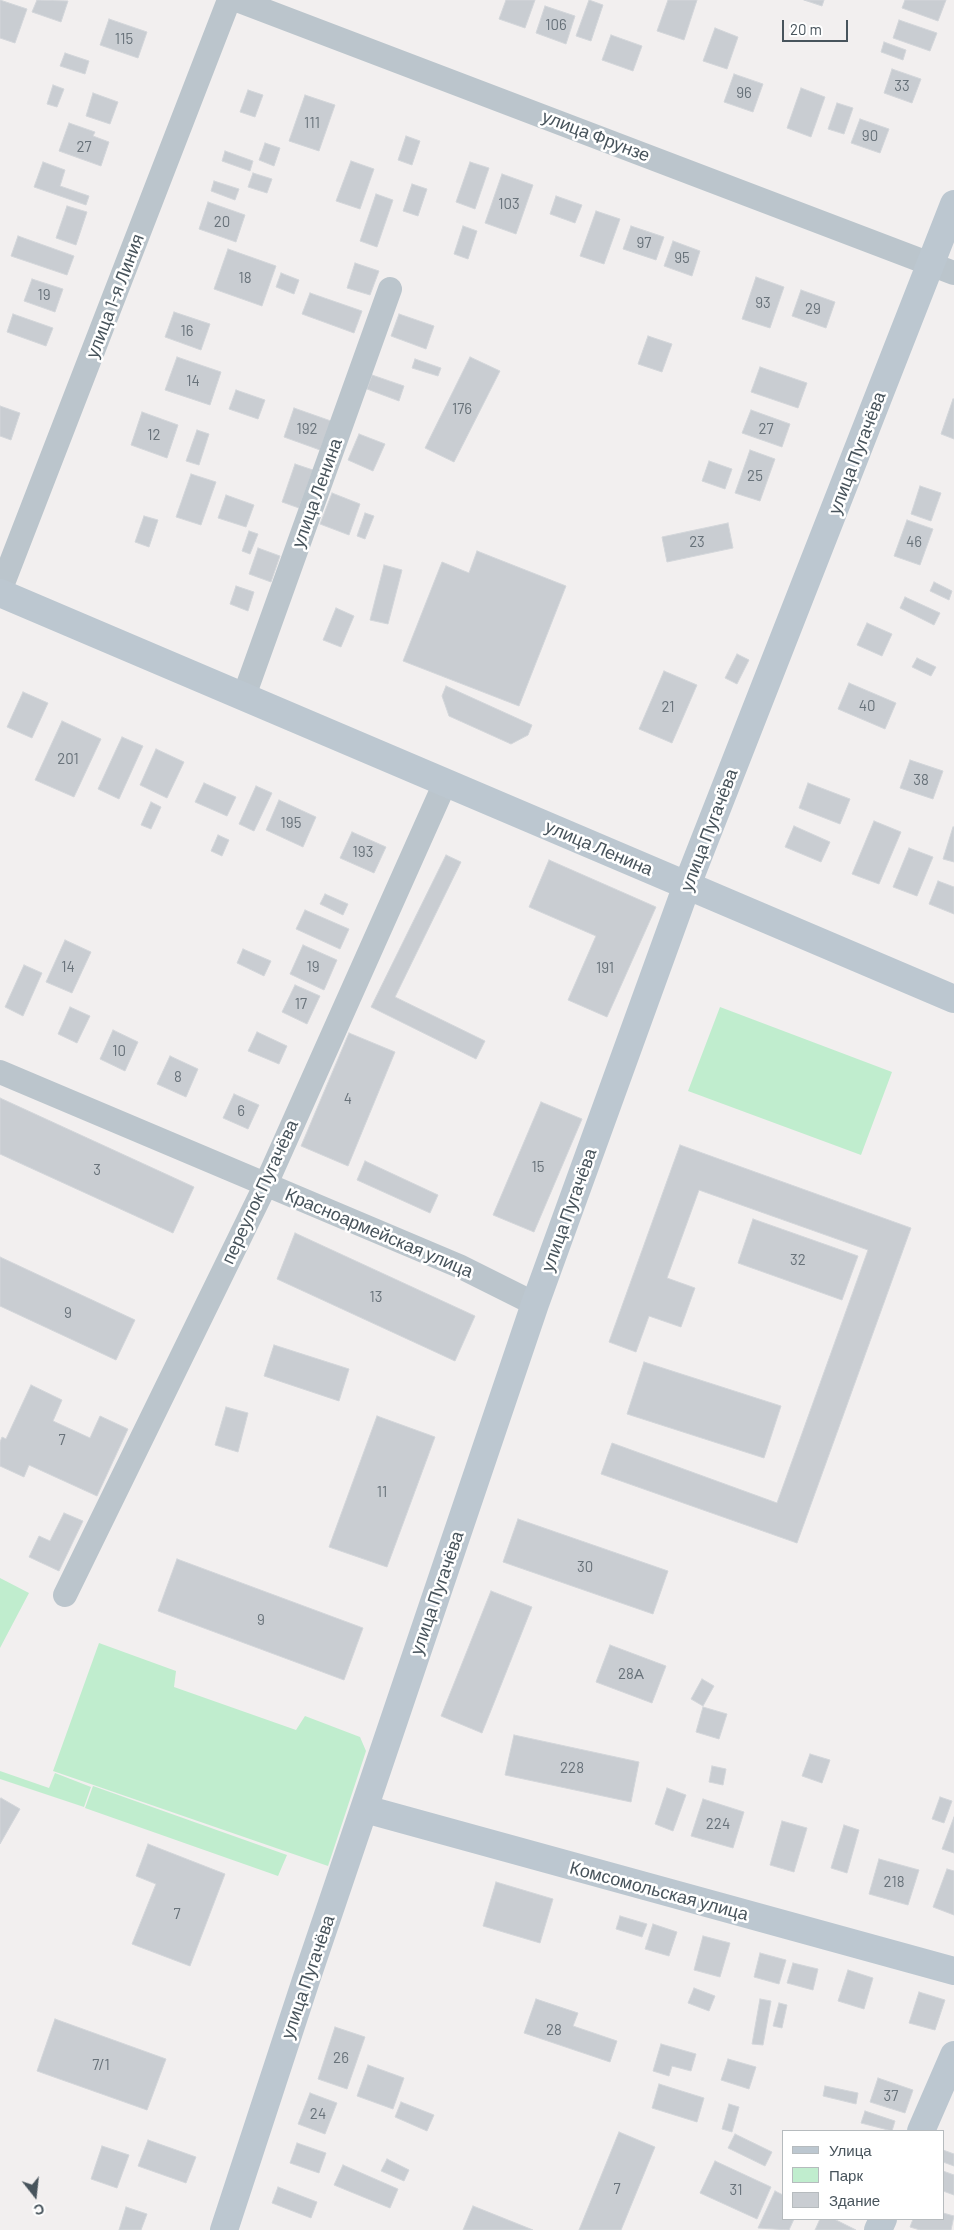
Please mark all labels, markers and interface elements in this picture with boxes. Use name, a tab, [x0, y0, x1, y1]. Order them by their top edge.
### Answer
scale bar	[784, 10, 850, 42]
house number: 106	[545, 16, 567, 34]
text: 20 m	[790, 20, 822, 38]
house number: 115	[115, 30, 133, 48]
house number: 33	[894, 77, 910, 95]
house number: 96	[736, 84, 752, 102]
street label: улица Фрунзе	[539, 106, 653, 166]
house number: 111	[304, 114, 320, 132]
house number: 90	[862, 127, 878, 145]
house number: 27	[76, 138, 92, 156]
house number: 103	[498, 195, 520, 213]
house number: 20	[214, 213, 230, 231]
street label: улица 1-я Линия	[81, 231, 149, 361]
house number: 97	[637, 234, 651, 252]
house number: 95	[674, 249, 690, 267]
house number: 18	[238, 269, 252, 287]
house number: 19	[37, 286, 51, 304]
house number: 93	[755, 294, 771, 312]
house number: 29	[805, 300, 821, 318]
house number: 16	[181, 322, 193, 340]
house number: 14	[186, 372, 200, 390]
street label: улица Пугачёва	[824, 389, 890, 517]
house number: 176	[452, 400, 472, 418]
house number: 192	[296, 420, 318, 438]
house number: 27	[758, 420, 774, 438]
house number: 12	[147, 426, 161, 444]
street label: улица Ленина	[287, 435, 347, 551]
house number: 25	[747, 467, 763, 485]
house number: 23	[689, 533, 705, 551]
house number: 46	[906, 533, 922, 551]
house number: 40	[859, 697, 875, 715]
house number: 21	[661, 698, 675, 716]
house number: 201	[57, 750, 79, 768]
street label: улица Пугачёва	[676, 766, 742, 894]
house number: 38	[913, 771, 929, 789]
house number: 195	[281, 814, 301, 832]
street label: улица Ленина	[542, 816, 656, 880]
house number: 193	[353, 843, 373, 861]
house number: 14	[61, 958, 75, 976]
house number: 19	[306, 958, 320, 976]
house number: 191	[596, 959, 614, 977]
house number: 17	[295, 995, 307, 1013]
house number: 10	[112, 1042, 126, 1060]
house number: 8	[174, 1068, 182, 1086]
house number: 4	[344, 1090, 352, 1108]
house number: 6	[237, 1102, 245, 1120]
street label: переулок Пугачёва	[217, 1116, 303, 1268]
street label: улица Пугачёва	[537, 1145, 601, 1275]
house number: 15	[532, 1158, 544, 1176]
house number: 3	[93, 1161, 101, 1179]
street label: Красноармейская улица	[282, 1184, 476, 1282]
house number: 32	[790, 1251, 806, 1269]
house number: 13	[370, 1288, 382, 1306]
house number: 9	[64, 1304, 72, 1322]
house number: 7	[58, 1431, 66, 1449]
house number: 11	[377, 1483, 387, 1501]
street label: улица Пугачёва	[406, 1528, 468, 1658]
house number: 30	[577, 1558, 593, 1576]
house number: 9	[257, 1611, 265, 1629]
house number: 28А	[618, 1665, 644, 1683]
house number: 228	[560, 1759, 584, 1777]
house number: 224	[706, 1815, 730, 1833]
street label: Комсомольская улица	[567, 1857, 751, 1925]
house number: 218	[884, 1873, 904, 1891]
house number: 7	[173, 1905, 181, 1923]
street label: улица Пугачёва	[277, 1912, 339, 2042]
house number: 28	[546, 2021, 562, 2039]
house number: 26	[333, 2049, 349, 2067]
house number: 7/1	[92, 2056, 110, 2074]
house number: 37	[884, 2087, 898, 2105]
house number: 24	[310, 2105, 326, 2123]
legend	[782, 2130, 944, 2220]
text: Улица	[829, 2141, 872, 2159]
text: Парк	[829, 2166, 863, 2184]
north arrow	[10, 2170, 60, 2220]
house number: 7	[613, 2180, 621, 2198]
house number: 31	[730, 2181, 742, 2199]
text: Здание	[829, 2191, 880, 2209]
text: С	[32, 2200, 46, 2219]

